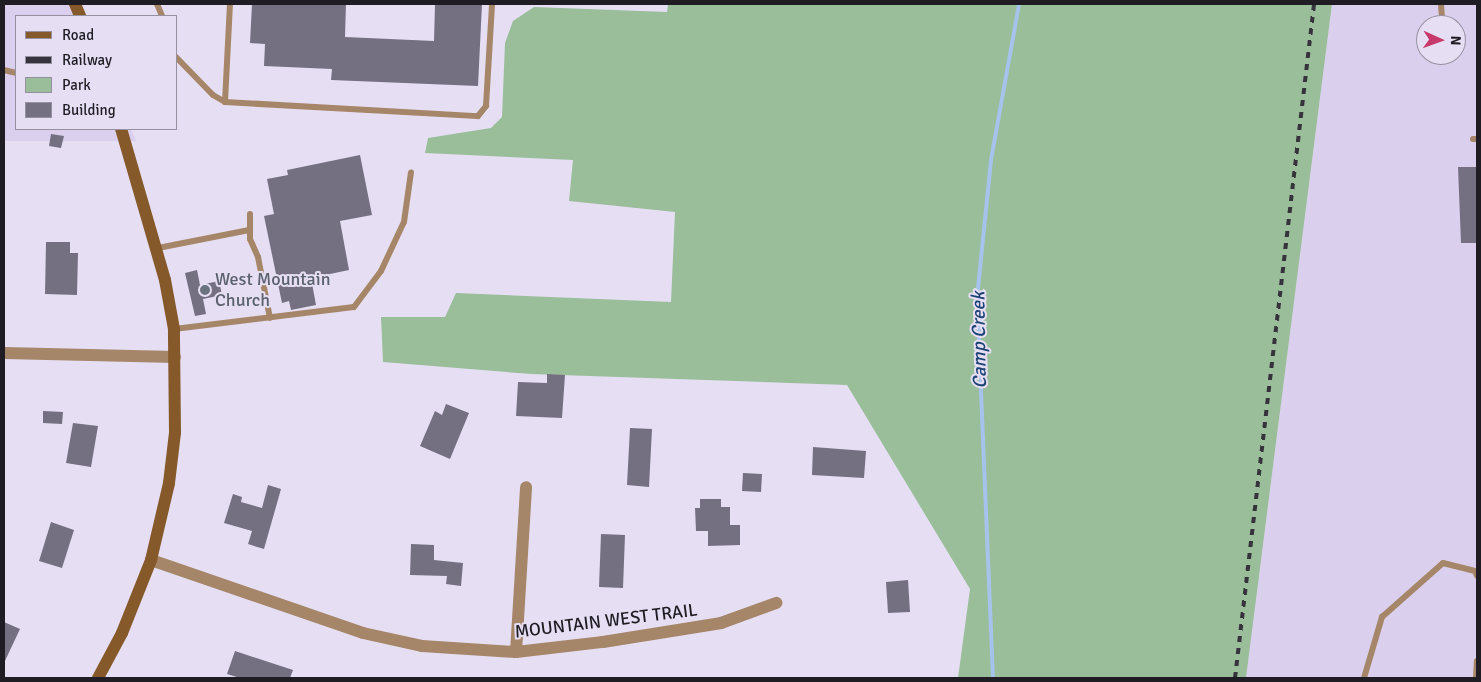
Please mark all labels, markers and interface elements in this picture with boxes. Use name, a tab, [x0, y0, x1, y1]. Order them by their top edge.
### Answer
legend	[15, 15, 178, 130]
north arrow	[1416, 15, 1466, 65]
text: Road	[62, 26, 94, 44]
text: N	[1447, 35, 1464, 46]
text: Railway	[62, 51, 112, 69]
text: Park	[62, 76, 91, 94]
text: Building	[62, 101, 116, 119]
place label: West Mountain Church	[215, 269, 330, 312]
marker: West Mountain Church	[199, 284, 211, 296]
water label: Camp Creek	[968, 291, 992, 389]
street label: MOUNTAIN WEST TRAIL	[513, 599, 699, 643]

